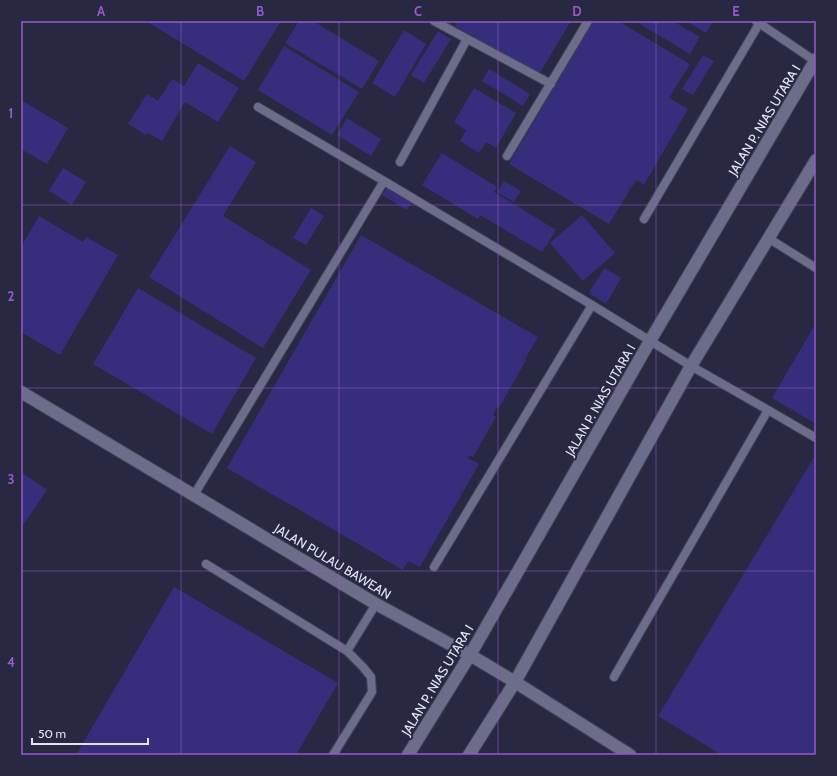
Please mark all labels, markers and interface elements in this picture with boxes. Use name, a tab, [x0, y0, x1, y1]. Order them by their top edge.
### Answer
text: A	[97, 3, 106, 19]
text: B	[256, 3, 264, 19]
text: C	[414, 3, 422, 19]
text: D	[572, 3, 582, 19]
text: E	[732, 3, 740, 19]
street label: JALAN P. NIAS UTARA I	[724, 62, 803, 179]
text: 1	[9, 105, 13, 121]
text: 2	[8, 288, 15, 304]
street label: JALAN P. NIAS UTARA I	[561, 341, 639, 460]
text: 3	[7, 471, 15, 487]
street label: JALAN PULAU BAWEAN	[271, 519, 394, 602]
street label: JALAN P. NIAS UTARA I	[397, 622, 476, 739]
text: 4	[7, 654, 15, 670]
scale bar	[32, 720, 148, 746]
text: 50 m	[38, 726, 66, 741]

